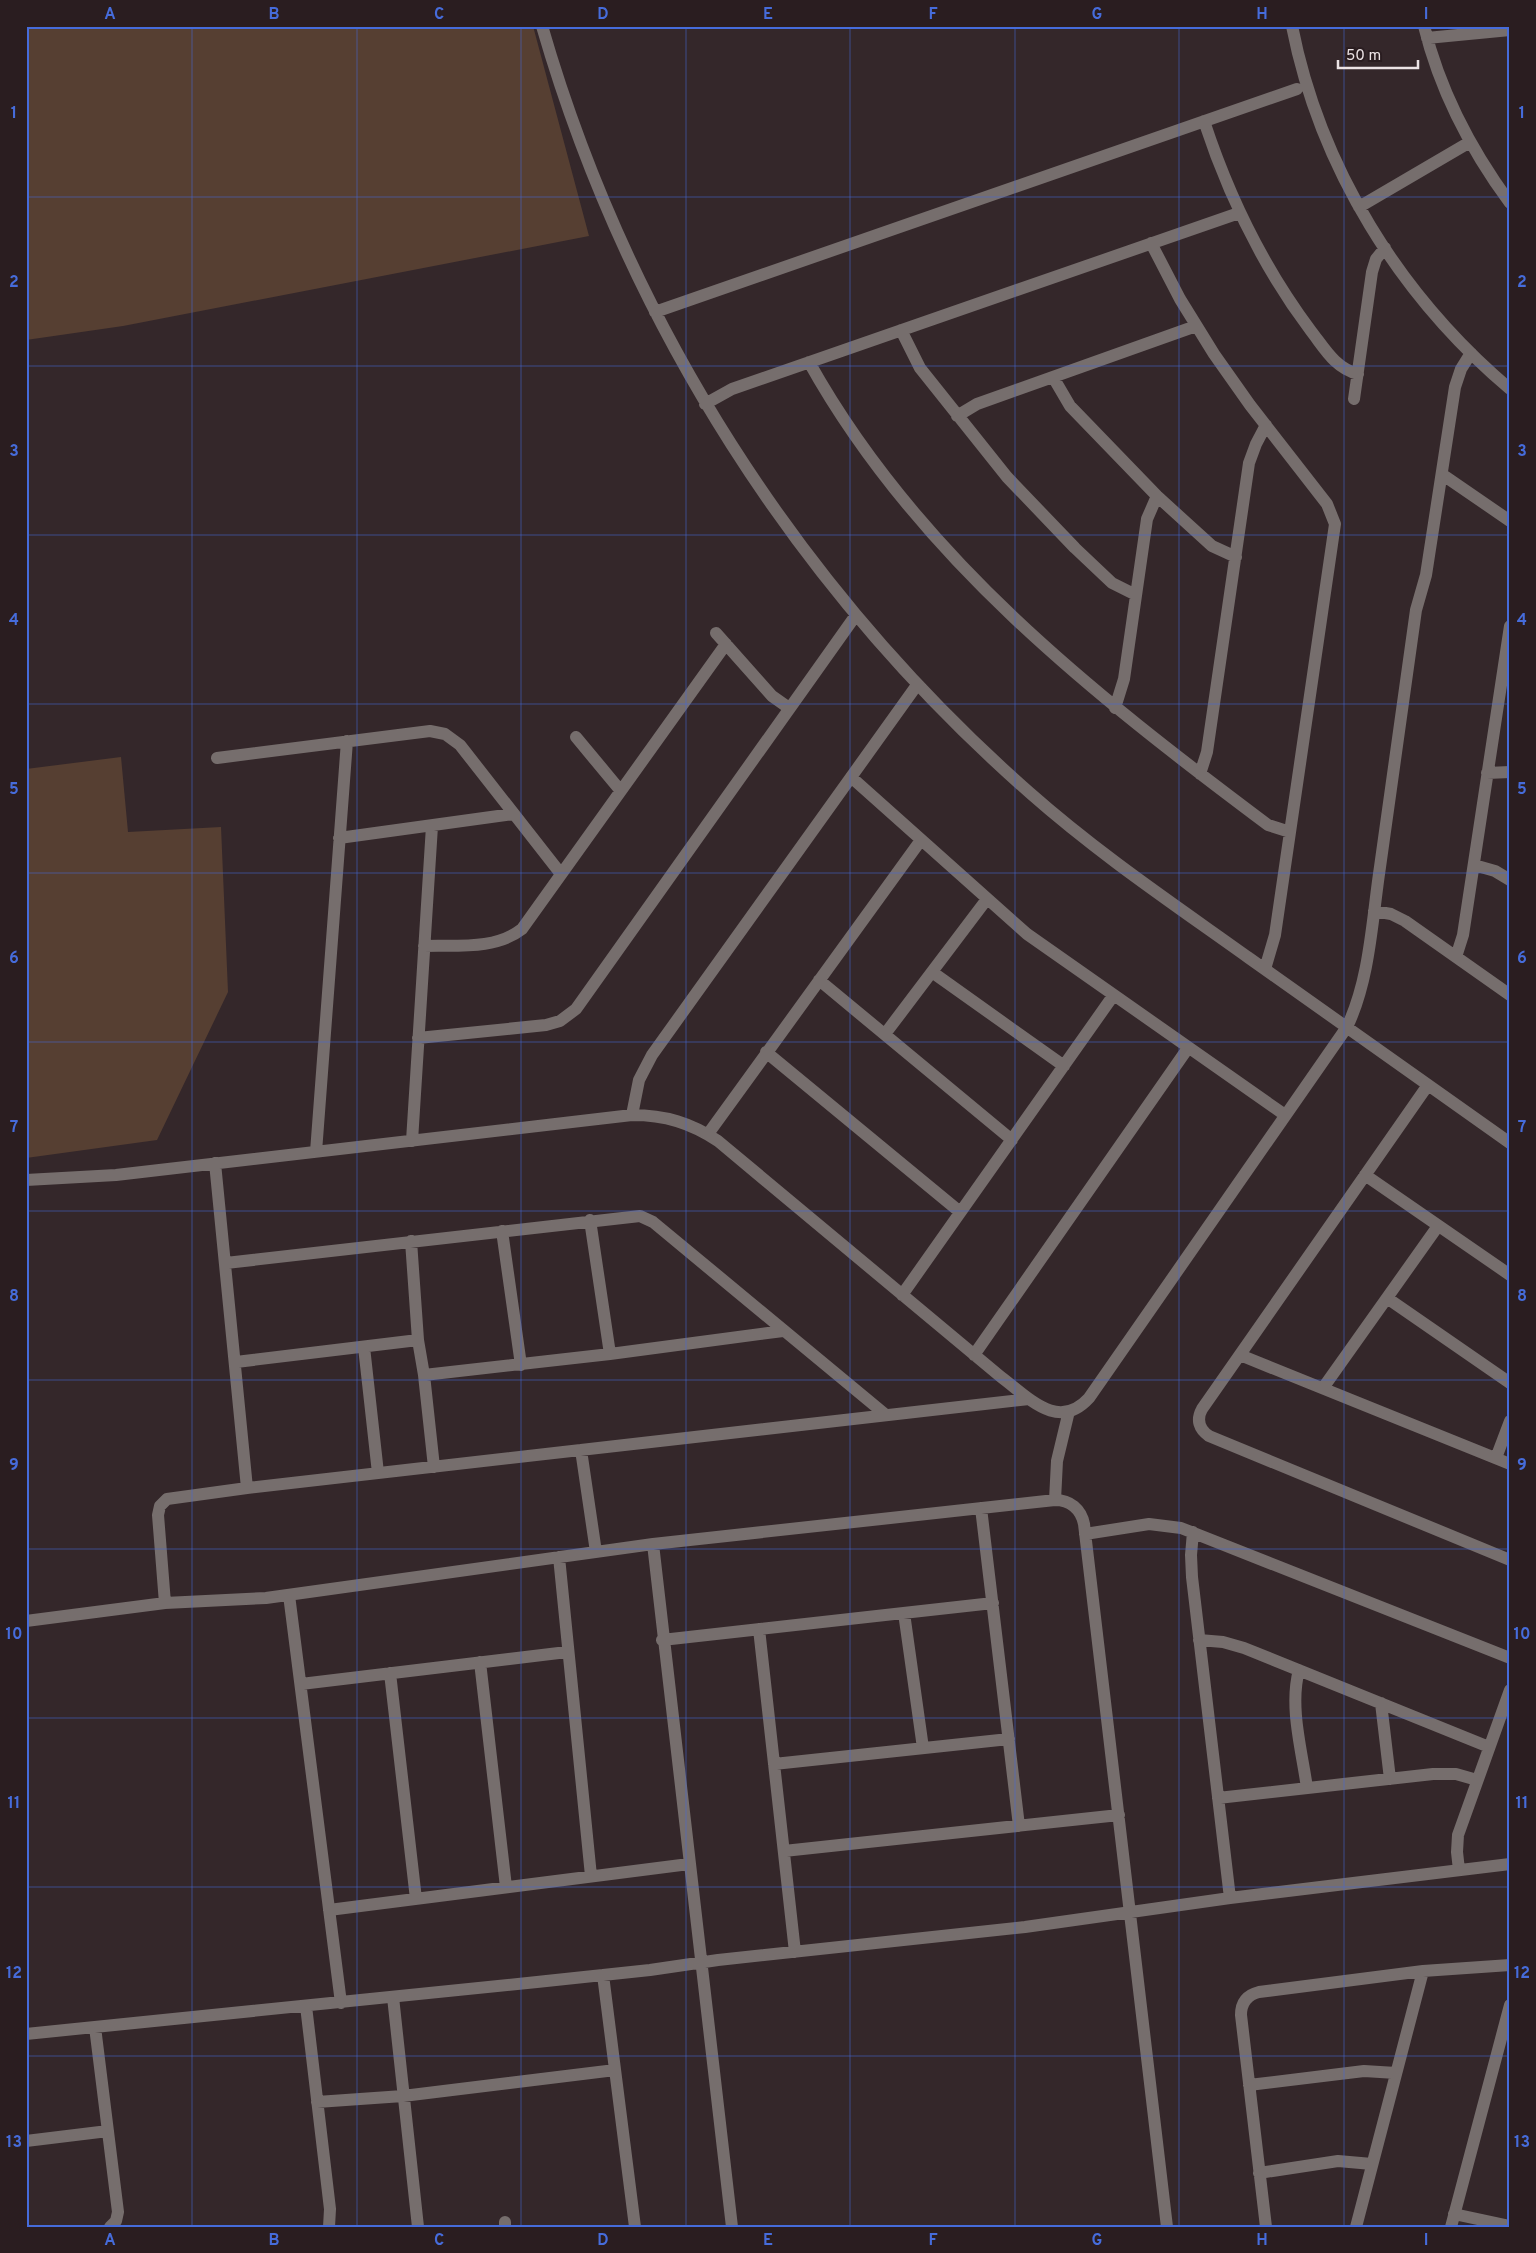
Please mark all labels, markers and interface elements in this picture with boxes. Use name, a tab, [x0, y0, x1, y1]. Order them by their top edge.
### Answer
text: A	[104, 5, 116, 25]
text: B	[268, 5, 280, 25]
text: C	[434, 5, 444, 25]
text: D	[597, 5, 609, 25]
text: E	[763, 5, 773, 25]
text: F	[928, 5, 938, 25]
text: G	[1092, 5, 1102, 25]
text: H	[1256, 5, 1268, 25]
text: I	[1424, 5, 1428, 25]
scale bar	[1338, 38, 1418, 70]
text: 50 m	[1346, 47, 1381, 66]
text: 1	[11, 104, 17, 124]
text: 1	[1519, 104, 1525, 124]
text: 2	[9, 273, 19, 293]
text: 2	[1517, 273, 1527, 293]
text: 3	[9, 442, 19, 462]
text: 3	[1517, 442, 1527, 462]
text: 4	[9, 611, 19, 631]
text: 4	[1517, 611, 1527, 631]
text: 5	[9, 780, 19, 800]
text: 5	[1517, 780, 1527, 800]
text: 6	[9, 949, 19, 969]
text: 6	[1517, 949, 1527, 969]
text: 7	[10, 1118, 18, 1138]
text: 7	[1518, 1118, 1526, 1138]
text: 8	[9, 1287, 19, 1307]
text: 8	[1517, 1287, 1527, 1307]
text: 9	[9, 1456, 19, 1476]
text: 9	[1517, 1456, 1527, 1476]
text: 10	[6, 1625, 22, 1645]
text: 10	[1514, 1625, 1530, 1645]
text: 11	[8, 1794, 20, 1814]
text: 11	[1516, 1794, 1528, 1814]
text: 12	[6, 1964, 22, 1984]
text: 12	[1514, 1964, 1530, 1984]
text: 13	[6, 2133, 22, 2153]
text: 13	[1514, 2133, 1530, 2153]
text: A	[104, 2231, 116, 2251]
text: B	[268, 2231, 280, 2251]
text: C	[434, 2231, 444, 2251]
text: D	[597, 2231, 609, 2251]
text: E	[763, 2231, 773, 2251]
text: F	[928, 2231, 938, 2251]
text: G	[1092, 2231, 1102, 2251]
text: H	[1256, 2231, 1268, 2251]
text: I	[1424, 2231, 1428, 2251]

